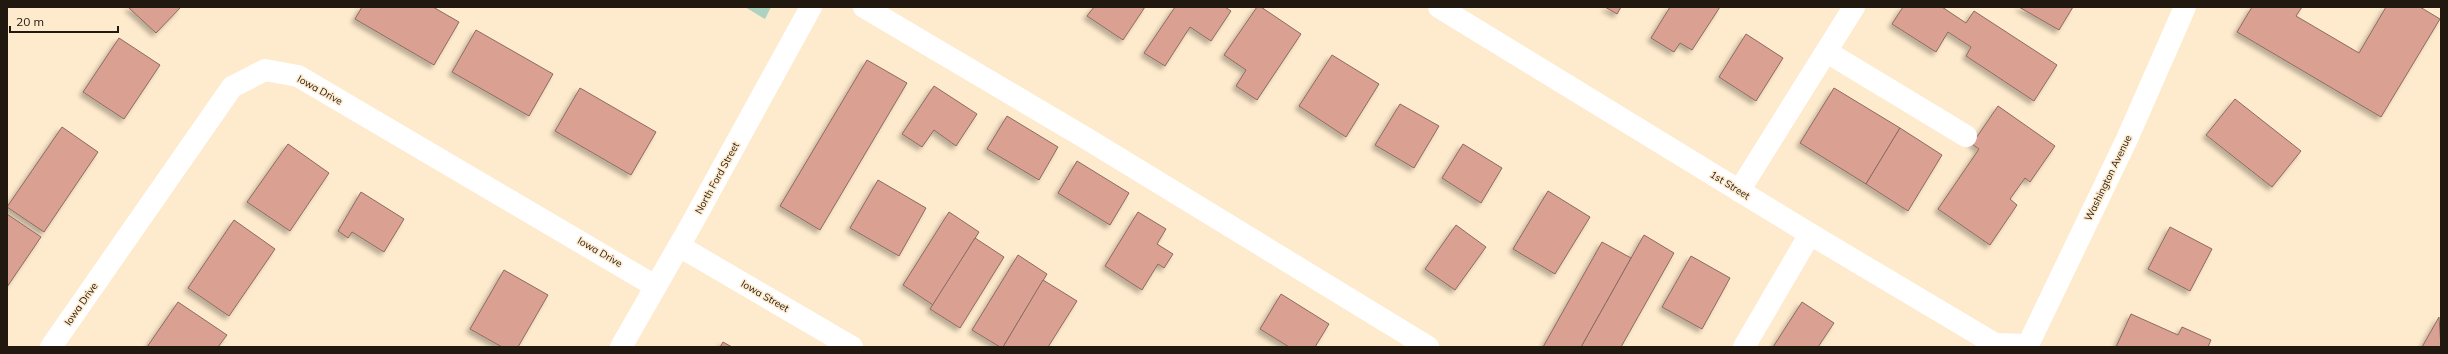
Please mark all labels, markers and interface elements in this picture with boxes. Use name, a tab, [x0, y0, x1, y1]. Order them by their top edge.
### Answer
scale bar	[10, 8, 118, 34]
text: 20 m	[16, 14, 44, 29]
street label: Iowa Drive	[295, 72, 345, 108]
street label: Washington Avenue	[2082, 133, 2134, 223]
street label: North Ford Street	[692, 139, 742, 216]
street label: 1st Street	[1708, 168, 1753, 203]
street label: Iowa Drive	[575, 234, 625, 270]
street label: Iowa Street	[739, 277, 792, 315]
street label: Iowa Drive	[61, 280, 101, 328]

